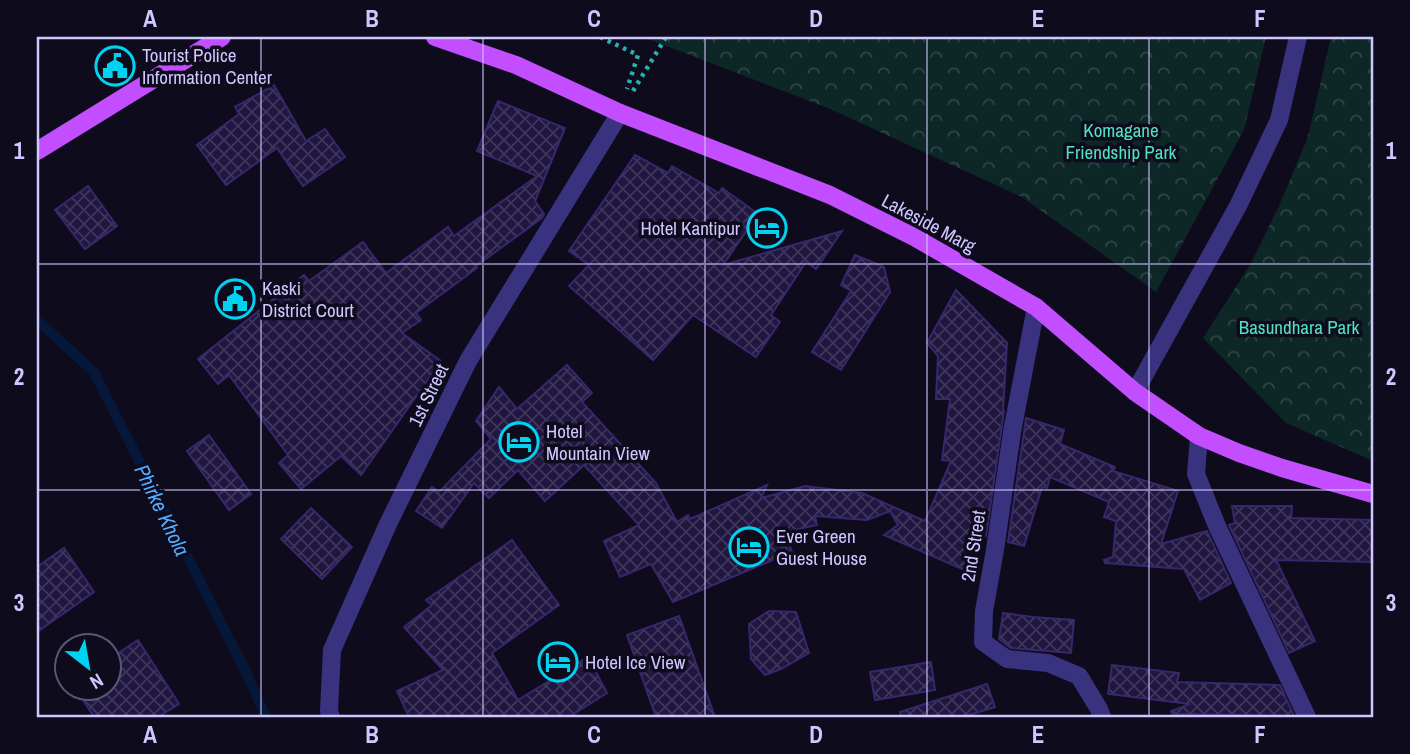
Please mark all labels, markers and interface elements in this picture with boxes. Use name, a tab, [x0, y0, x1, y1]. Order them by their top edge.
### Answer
text: A	[143, 3, 157, 34]
text: B	[365, 3, 379, 34]
text: C	[587, 3, 601, 34]
text: D	[809, 3, 823, 34]
text: E	[1032, 3, 1044, 34]
text: F	[1254, 3, 1266, 34]
place label: Tourist Police Information Center	[142, 42, 273, 90]
public building icon: Tourist Police Information Center	[94, 45, 136, 87]
park label: Komagane Friendship Park	[1066, 117, 1177, 165]
text: 1	[14, 135, 25, 166]
text: 1	[1386, 135, 1397, 166]
street label: Lakeside Marg	[877, 187, 981, 259]
hotel icon: Hotel Kantipur	[746, 207, 788, 249]
place label: Hotel Kantipur	[640, 215, 741, 241]
place label: Kaski District Court	[262, 275, 354, 323]
public building icon: Kaski District Court	[214, 278, 256, 320]
park label: Basundhara Park	[1239, 314, 1359, 340]
street label: 1st Street	[402, 359, 455, 431]
text: 2	[14, 361, 24, 392]
text: 2	[1386, 361, 1396, 392]
place label: Hotel Mountain View	[546, 418, 650, 466]
hotel icon: Hotel Mountain View	[498, 421, 540, 463]
water label: Phirke Khola	[127, 459, 197, 561]
street label: 2nd Street	[955, 508, 992, 584]
place label: Ever Green Guest House	[776, 523, 867, 571]
hotel icon: Ever Green Guest House	[728, 526, 770, 568]
text: 3	[14, 587, 24, 618]
text: 3	[1386, 587, 1396, 618]
north arrow	[52, 632, 122, 702]
hotel icon: Hotel Ice View	[537, 641, 579, 683]
place label: Hotel Ice View	[585, 649, 686, 675]
text: N	[85, 668, 108, 696]
text: A	[143, 719, 157, 750]
text: B	[365, 719, 379, 750]
text: C	[587, 719, 601, 750]
text: D	[809, 719, 823, 750]
text: E	[1032, 719, 1044, 750]
text: F	[1254, 719, 1266, 750]

